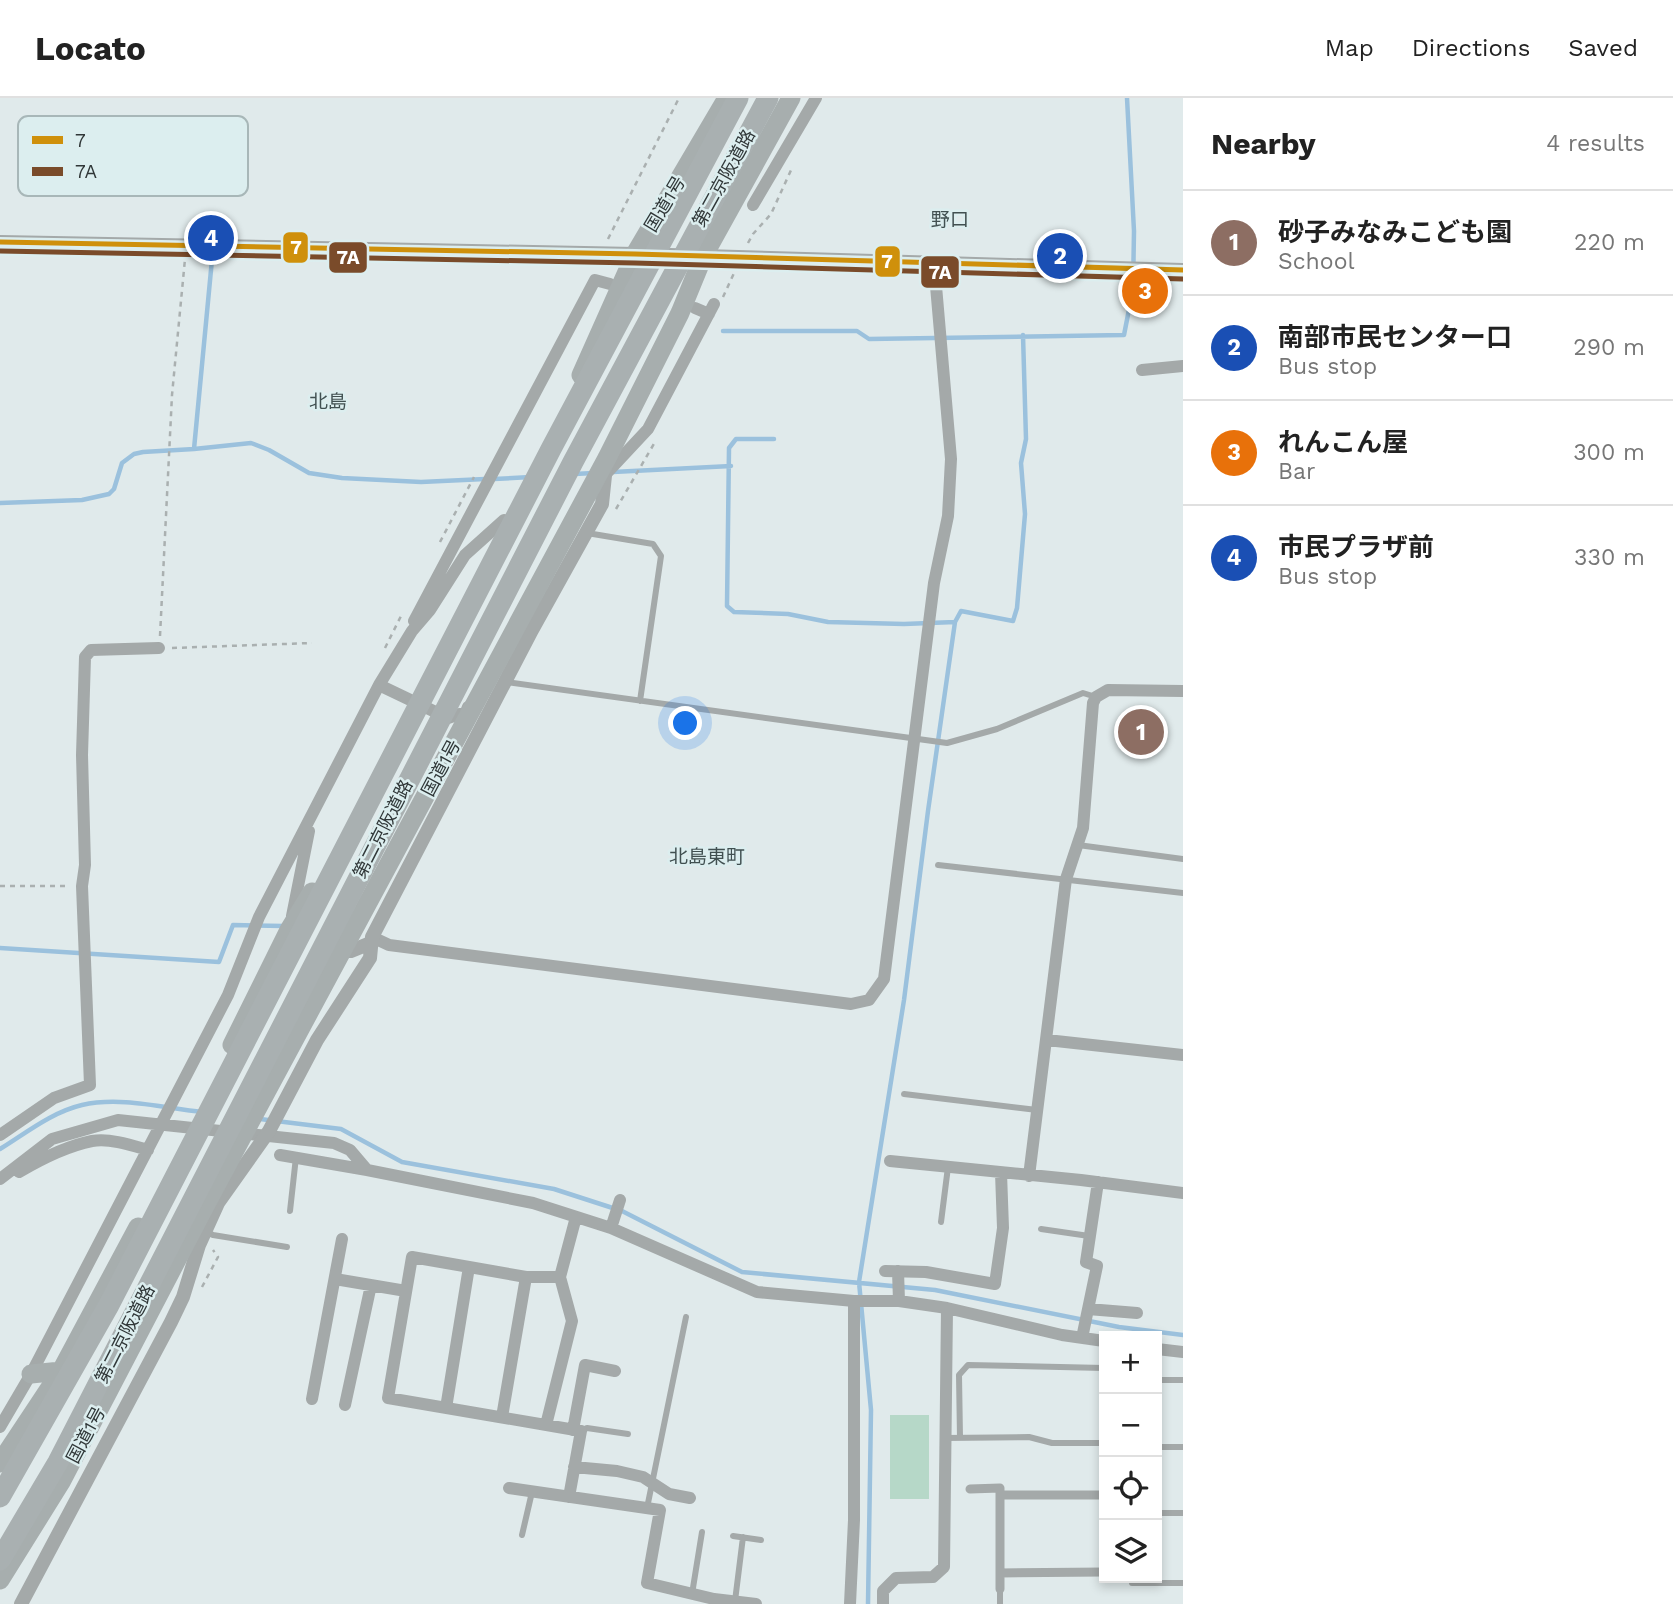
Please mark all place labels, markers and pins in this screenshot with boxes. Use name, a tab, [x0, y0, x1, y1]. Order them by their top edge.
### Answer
pin: 4	[188, 212, 234, 264]
pin: 2	[1037, 230, 1083, 282]
pin: 3	[1122, 265, 1168, 317]
pin: 1	[1118, 706, 1164, 758]

